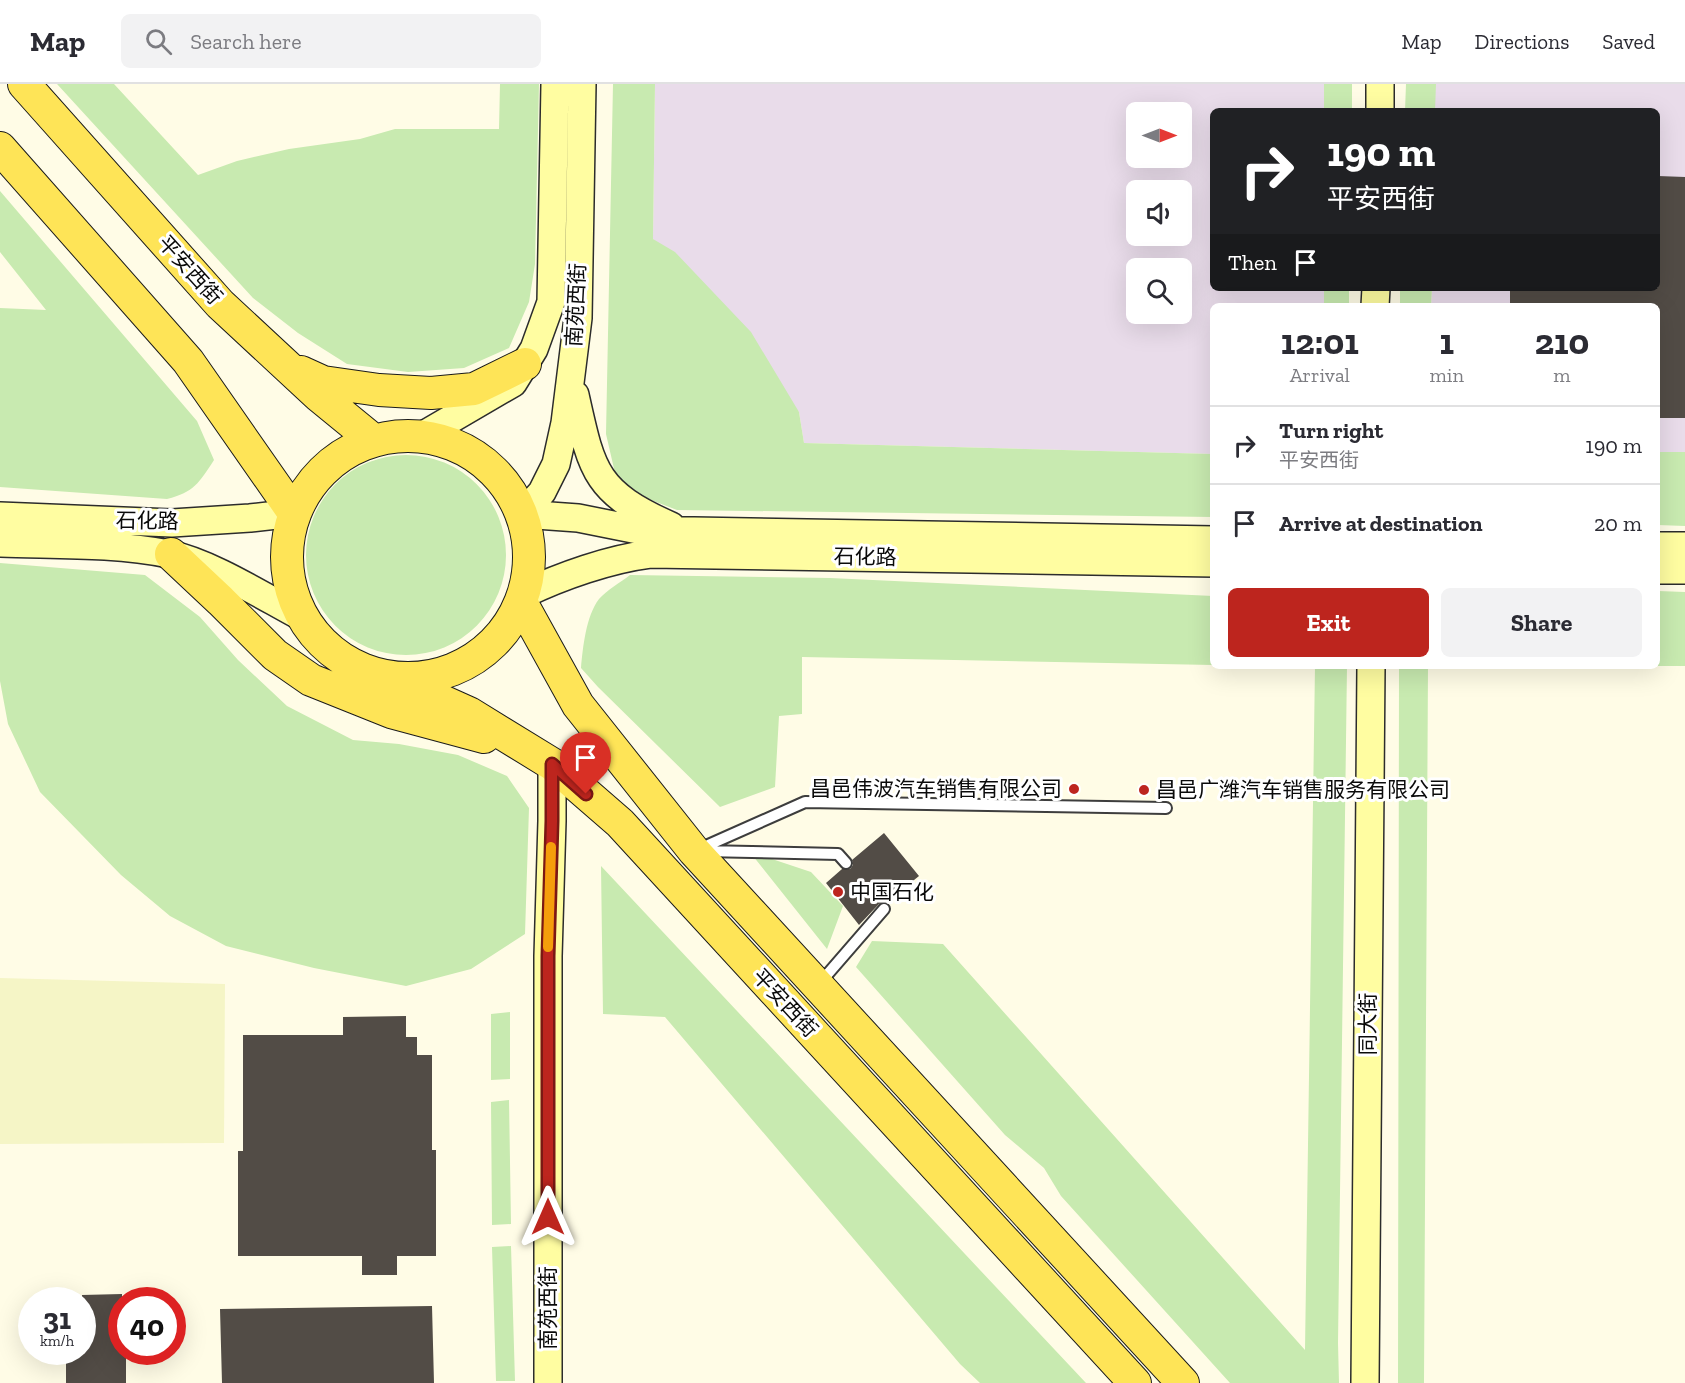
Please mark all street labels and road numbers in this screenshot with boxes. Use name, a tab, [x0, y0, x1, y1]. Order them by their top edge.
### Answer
street label: 平安西街	[153, 230, 228, 309]
street label: 南苑西街	[561, 262, 590, 348]
street label: 石化路	[115, 507, 179, 534]
street label: 石化路	[833, 543, 897, 570]
street label: 平安西街	[748, 963, 823, 1042]
street label: 同大街	[1355, 993, 1380, 1056]
street label: 南苑西街	[535, 1266, 560, 1350]

